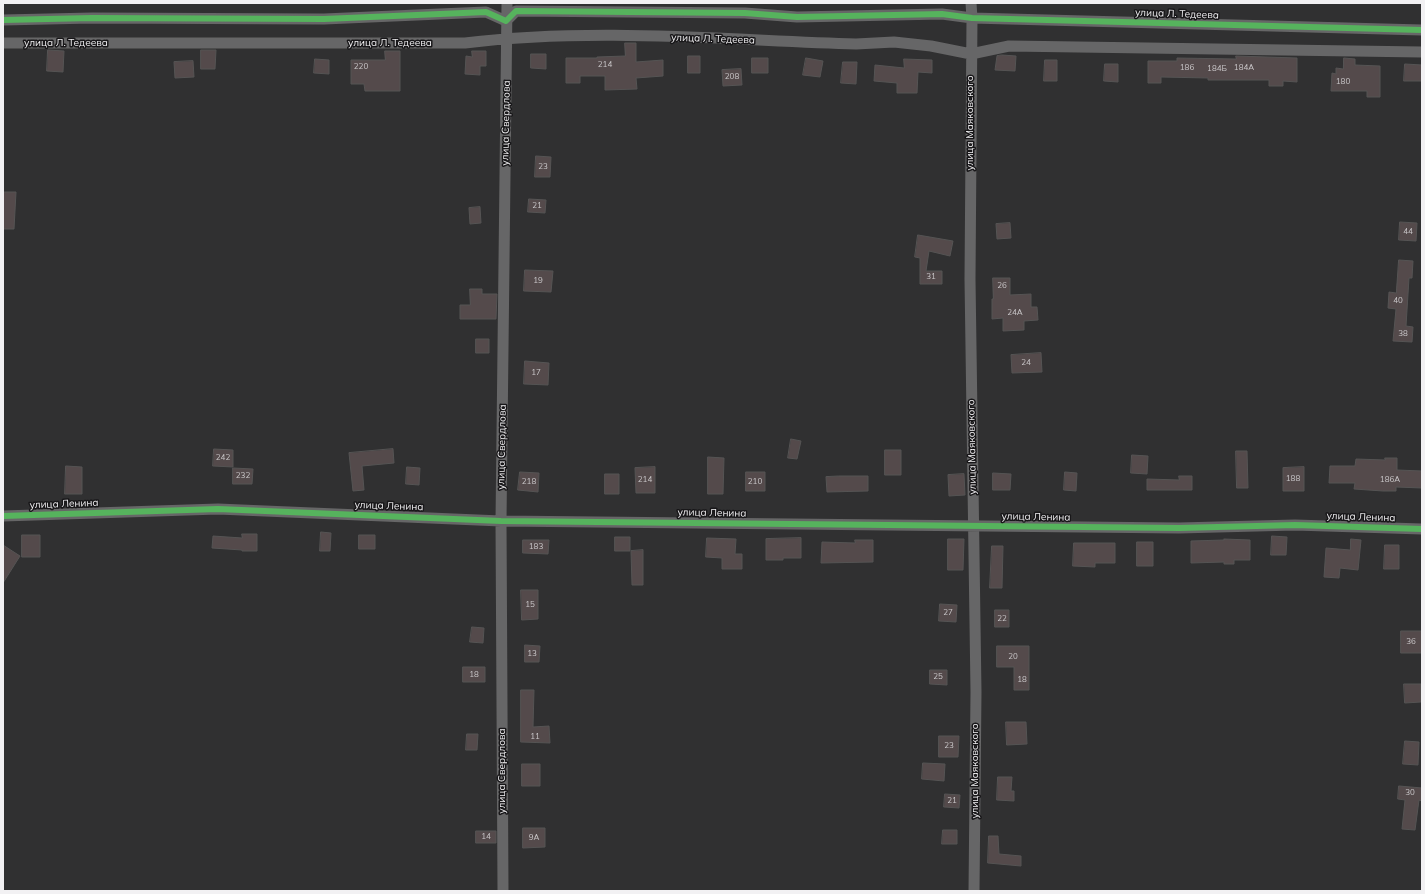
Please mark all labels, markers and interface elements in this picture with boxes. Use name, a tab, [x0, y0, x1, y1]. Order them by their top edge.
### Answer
street label: улица Л. Тедеева	[1135, 7, 1219, 21]
street label: улица Л. Тедеева	[671, 32, 755, 46]
street label: улица Л. Тедеева	[24, 37, 108, 49]
street label: улица Л. Тедеева	[348, 37, 432, 49]
house number: 214	[598, 60, 612, 70]
house number: 220	[354, 62, 368, 72]
house number: 186	[1180, 63, 1194, 73]
house number: 184А	[1234, 63, 1254, 73]
house number: 184Б	[1207, 64, 1227, 74]
house number: 208	[725, 72, 739, 82]
street label: улица Маяковского	[964, 75, 976, 171]
house number: 180	[1336, 77, 1350, 87]
street label: улица Свердлова	[499, 80, 513, 166]
house number: 23	[538, 162, 548, 172]
house number: 21	[532, 201, 542, 211]
house number: 44	[1403, 227, 1413, 237]
house number: 31	[926, 272, 936, 282]
house number: 19	[533, 276, 543, 286]
house number: 26	[997, 281, 1007, 291]
house number: 40	[1393, 296, 1403, 306]
house number: 24А	[1007, 308, 1023, 318]
house number: 38	[1398, 329, 1408, 339]
house number: 24	[1021, 358, 1031, 368]
house number: 17	[531, 368, 541, 378]
street label: улица Маяковского	[965, 399, 979, 495]
street label: улица Свердлова	[495, 404, 509, 490]
house number: 242	[216, 453, 230, 463]
house number: 232	[236, 471, 250, 481]
house number: 188	[1286, 474, 1300, 484]
house number: 214	[638, 475, 652, 485]
house number: 186А	[1380, 475, 1400, 485]
house number: 218	[522, 477, 536, 487]
house number: 210	[748, 477, 762, 487]
street label: улица Ленина	[29, 497, 99, 511]
street label: улица Ленина	[354, 499, 424, 513]
street label: улица Ленина	[677, 506, 747, 520]
street label: улица Ленина	[1001, 510, 1071, 524]
street label: улица Ленина	[1326, 510, 1396, 524]
house number: 183	[529, 542, 543, 552]
house number: 15	[525, 600, 535, 610]
house number: 27	[943, 608, 953, 618]
house number: 22	[997, 614, 1007, 624]
house number: 36	[1406, 637, 1416, 647]
house number: 13	[527, 649, 537, 659]
house number: 20	[1008, 652, 1018, 662]
house number: 18	[469, 670, 479, 680]
house number: 25	[933, 672, 943, 682]
house number: 18	[1017, 675, 1027, 685]
street label: улица Маяковского	[969, 723, 981, 819]
street label: улица Свердлова	[496, 728, 508, 814]
house number: 11	[530, 732, 540, 742]
house number: 23	[944, 741, 954, 751]
house number: 30	[1405, 788, 1415, 798]
house number: 21	[947, 796, 957, 806]
house number: 14	[481, 832, 491, 842]
house number: 9А	[529, 833, 539, 843]

